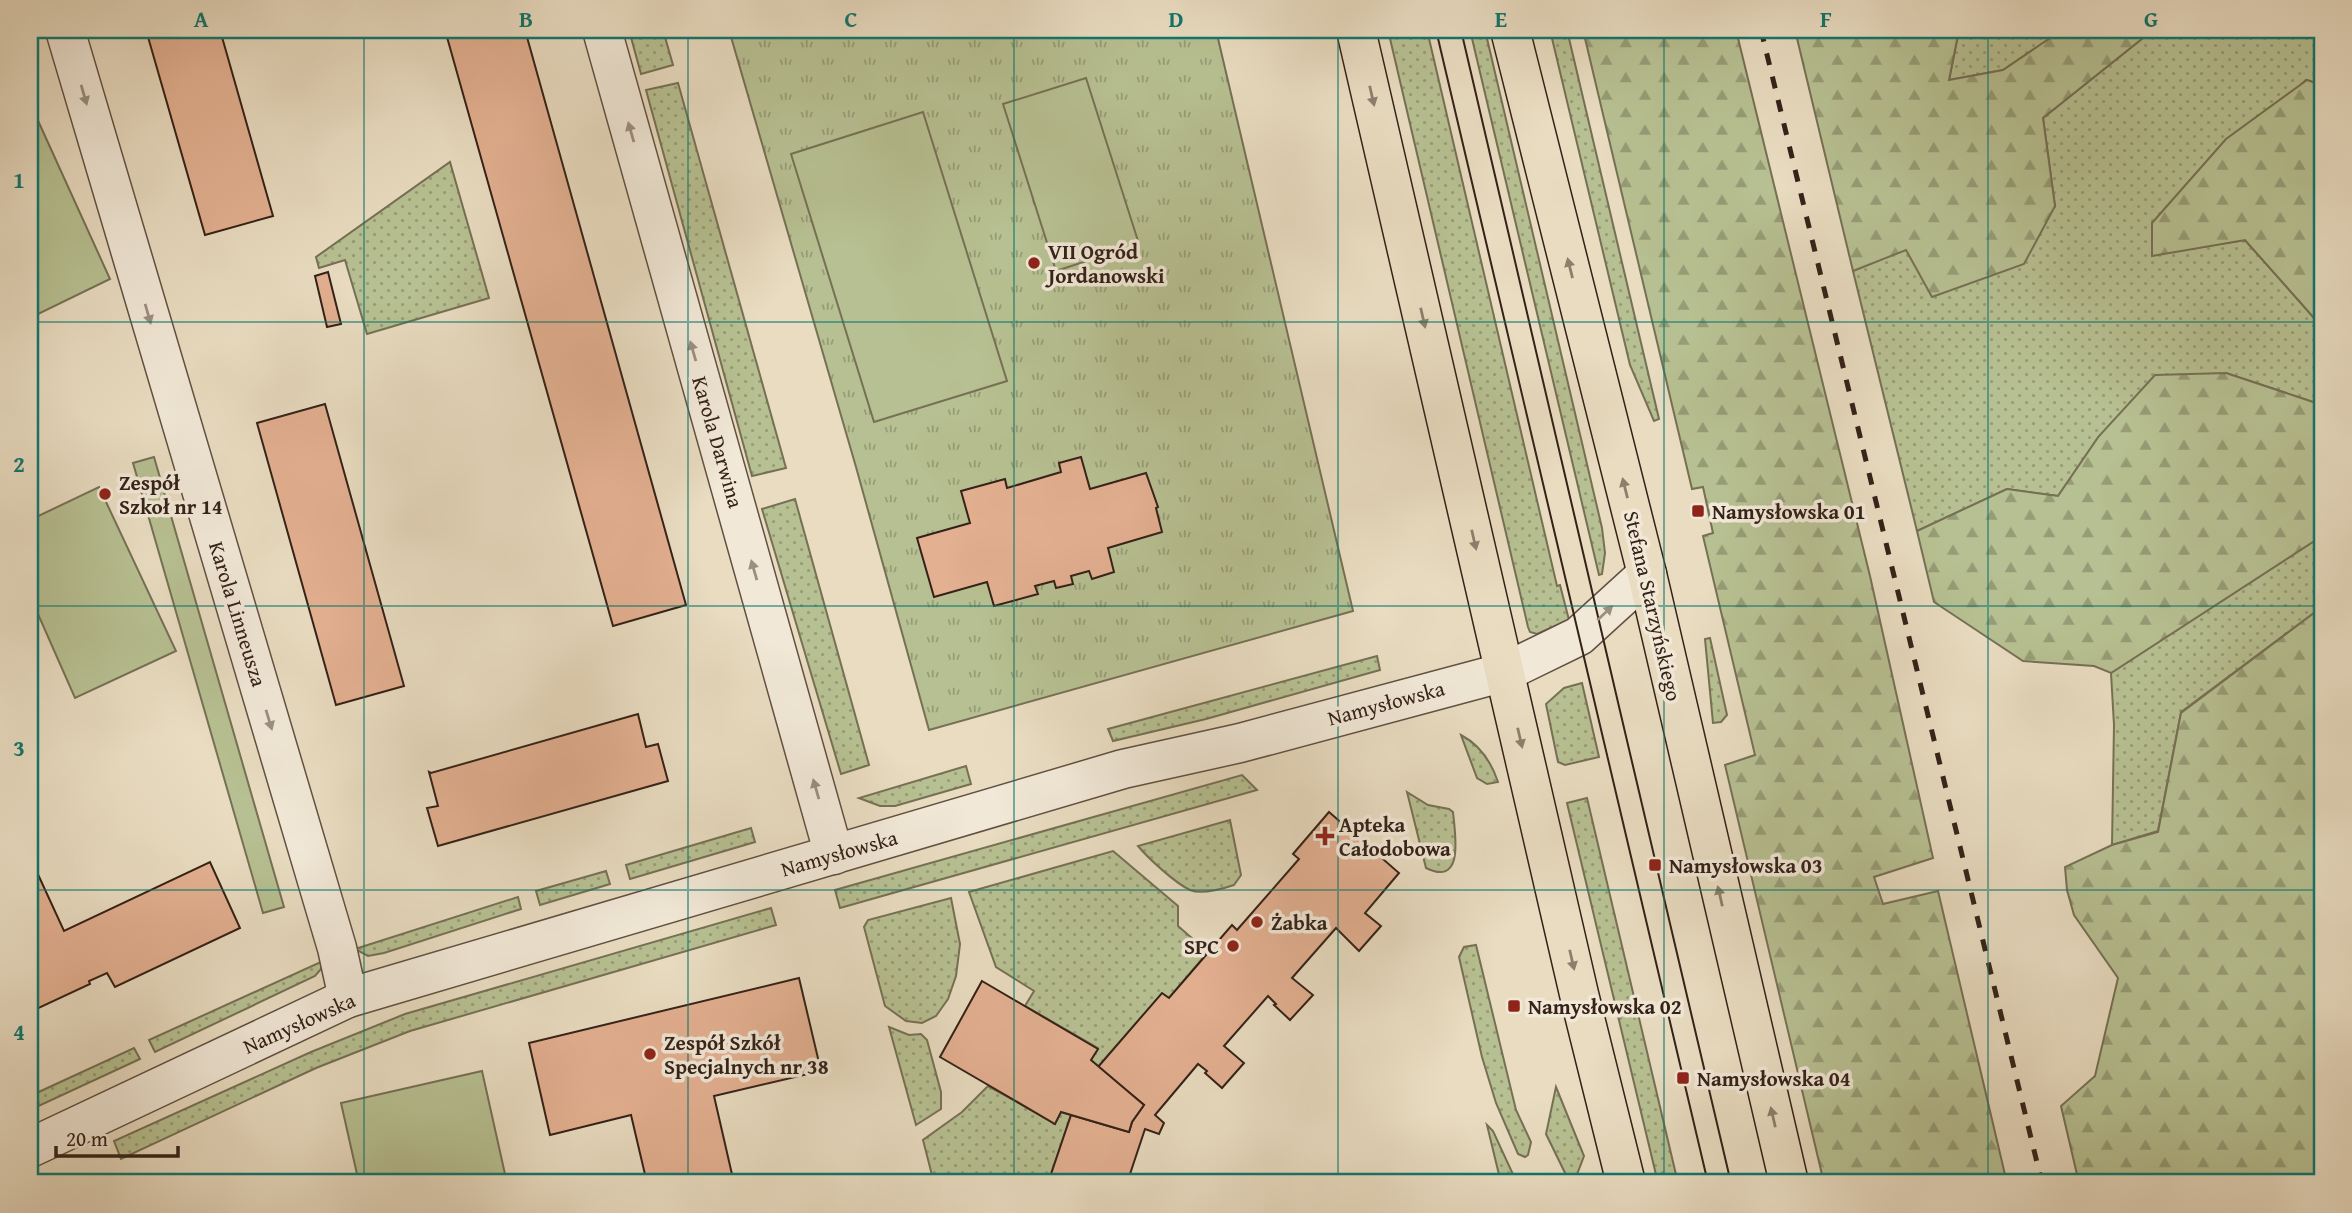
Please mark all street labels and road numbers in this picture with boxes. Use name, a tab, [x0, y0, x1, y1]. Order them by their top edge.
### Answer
street label: Karola Darwina	[684, 372, 752, 512]
street label: Stefana Starzyńskiego	[1616, 508, 1690, 704]
street label: Karola Linneusza	[201, 538, 275, 690]
street label: Namysłowska	[1324, 672, 1448, 734]
street label: Namysłowska	[777, 822, 901, 884]
street label: Namysłowska	[238, 984, 360, 1062]

